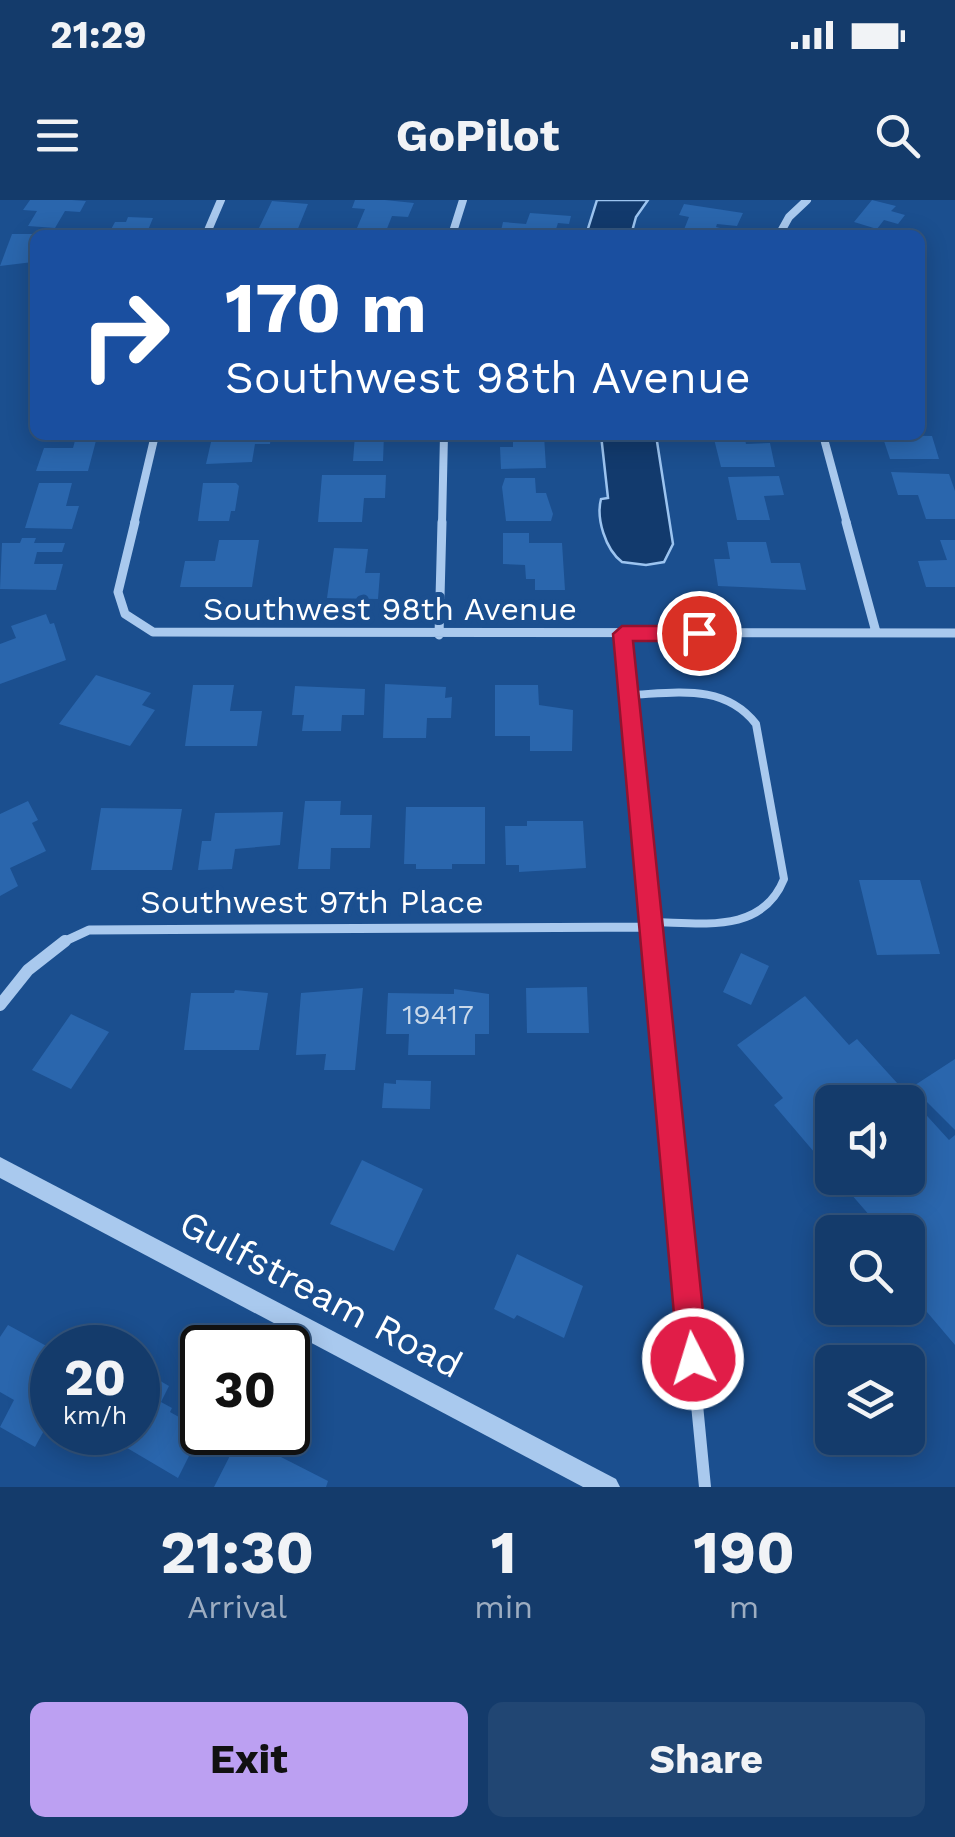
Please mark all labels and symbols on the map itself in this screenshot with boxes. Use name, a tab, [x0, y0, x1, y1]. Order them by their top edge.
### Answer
street label: Southwest 98th Avenue	[203, 590, 577, 628]
pin	[657, 591, 742, 676]
street label: Southwest 97th Place	[140, 883, 484, 921]
house number: 19417	[402, 998, 474, 1031]
street label: Gulfstream Road	[172, 1201, 470, 1387]
position arrow	[641, 1307, 745, 1411]
speed limit sign: 30	[180, 1325, 310, 1455]

